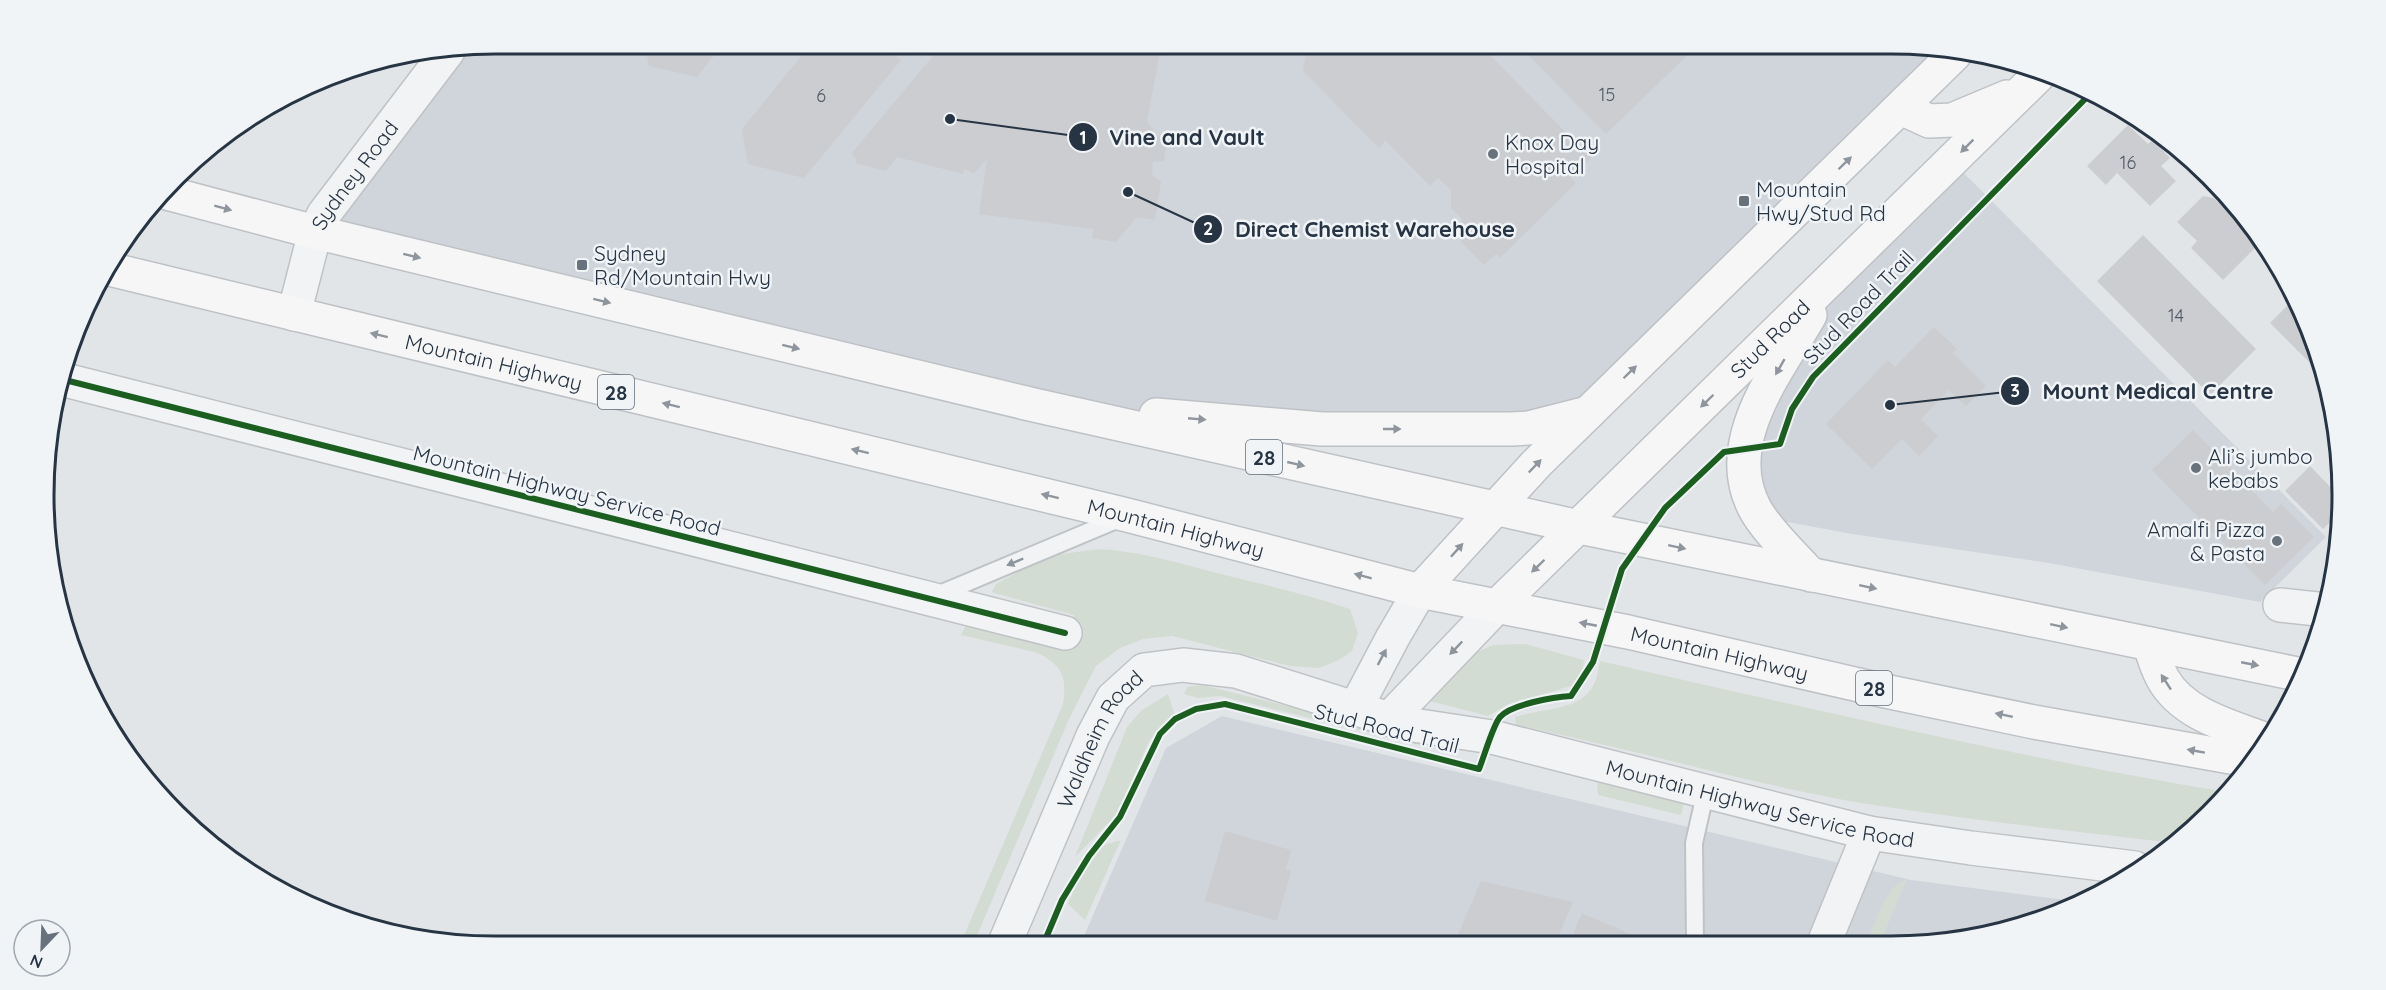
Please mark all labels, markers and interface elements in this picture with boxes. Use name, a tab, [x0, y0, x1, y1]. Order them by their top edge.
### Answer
house number: 15	[1599, 83, 1615, 106]
house number: 6	[816, 84, 826, 107]
street label: Sydney Road	[305, 115, 404, 234]
callout: Vine and Vault	[1068, 117, 1277, 157]
text: Vine and Vault	[1109, 123, 1265, 151]
text: 1	[1079, 126, 1087, 149]
place label: Knox Day Hospital	[1505, 129, 1599, 179]
one-way arrow	[1960, 139, 1974, 153]
marker: Knox Day Hospital	[1486, 147, 1500, 161]
house number: 16	[2120, 151, 2136, 174]
one-way arrow	[1837, 156, 1852, 170]
place label: Mountain Hwy/Stud Rd	[1756, 176, 1886, 226]
marker: Mountain Hwy/Stud Rd	[1737, 194, 1751, 208]
one-way arrow	[214, 204, 232, 213]
callout: Direct Chemist Warehouse	[1193, 209, 1527, 249]
text: Direct Chemist Warehouse	[1235, 215, 1515, 243]
text: 2	[1203, 217, 1213, 240]
place label: Sydney Rd/Mountain Hwy	[594, 240, 771, 290]
street label: Stud Road Trail	[1797, 245, 1919, 369]
one-way arrow	[403, 251, 422, 261]
marker: Sydney Rd/Mountain Hwy	[575, 258, 589, 272]
street label: Stud Road	[1725, 294, 1815, 383]
one-way arrow	[593, 297, 611, 307]
house number: 14	[2168, 304, 2184, 327]
street label: Mountain Highway	[402, 328, 585, 396]
one-way arrow	[370, 329, 388, 339]
one-way arrow	[782, 342, 801, 352]
one-way arrow	[1775, 359, 1786, 375]
one-way arrow	[1622, 366, 1636, 380]
callout: Mount Medical Centre	[2000, 371, 2286, 411]
road number: 28	[598, 375, 634, 409]
text: Mount Medical Centre	[2042, 377, 2274, 405]
text: 3	[2010, 379, 2020, 402]
one-way arrow	[1701, 393, 1715, 407]
one-way arrow	[661, 400, 680, 409]
one-way arrow	[1188, 414, 1207, 423]
one-way arrow	[1382, 424, 1401, 434]
street label: Mountain Highway Service Road	[410, 439, 724, 541]
road number: 28	[1246, 440, 1282, 474]
place label: Ali’s jumbo kebabs	[2208, 443, 2313, 493]
one-way arrow	[851, 445, 870, 455]
one-way arrow	[1287, 460, 1306, 469]
one-way arrow	[1527, 460, 1541, 474]
marker: Ali’s jumbo kebabs	[2189, 461, 2203, 475]
one-way arrow	[1041, 491, 1059, 501]
street label: Mountain Highway	[1085, 493, 1267, 563]
place label: Amalfi Pizza & Pasta	[2147, 516, 2265, 566]
marker: Amalfi Pizza & Pasta	[2270, 534, 2284, 548]
one-way arrow	[1450, 543, 1463, 558]
one-way arrow	[1668, 543, 1687, 552]
one-way arrow	[1006, 557, 1024, 567]
one-way arrow	[1531, 559, 1545, 573]
one-way arrow	[1354, 571, 1373, 581]
one-way arrow	[1859, 583, 1878, 592]
one-way arrow	[1578, 619, 1597, 628]
street label: Mountain Highway	[1628, 620, 1811, 686]
one-way arrow	[2050, 622, 2069, 631]
one-way arrow	[1449, 641, 1463, 656]
one-way arrow	[1377, 649, 1387, 666]
one-way arrow	[2241, 660, 2260, 669]
street label: Waldheim Road	[1051, 664, 1148, 812]
road number: 28	[1856, 671, 1892, 705]
one-way arrow	[2160, 674, 2172, 690]
street label: Stud Road Trail	[1312, 697, 1462, 759]
one-way arrow	[1995, 710, 2013, 720]
one-way arrow	[2186, 746, 2205, 755]
street label: Mountain Highway Service Road	[1603, 754, 1916, 852]
north arrow	[12, 918, 72, 978]
text: N	[27, 950, 45, 973]

